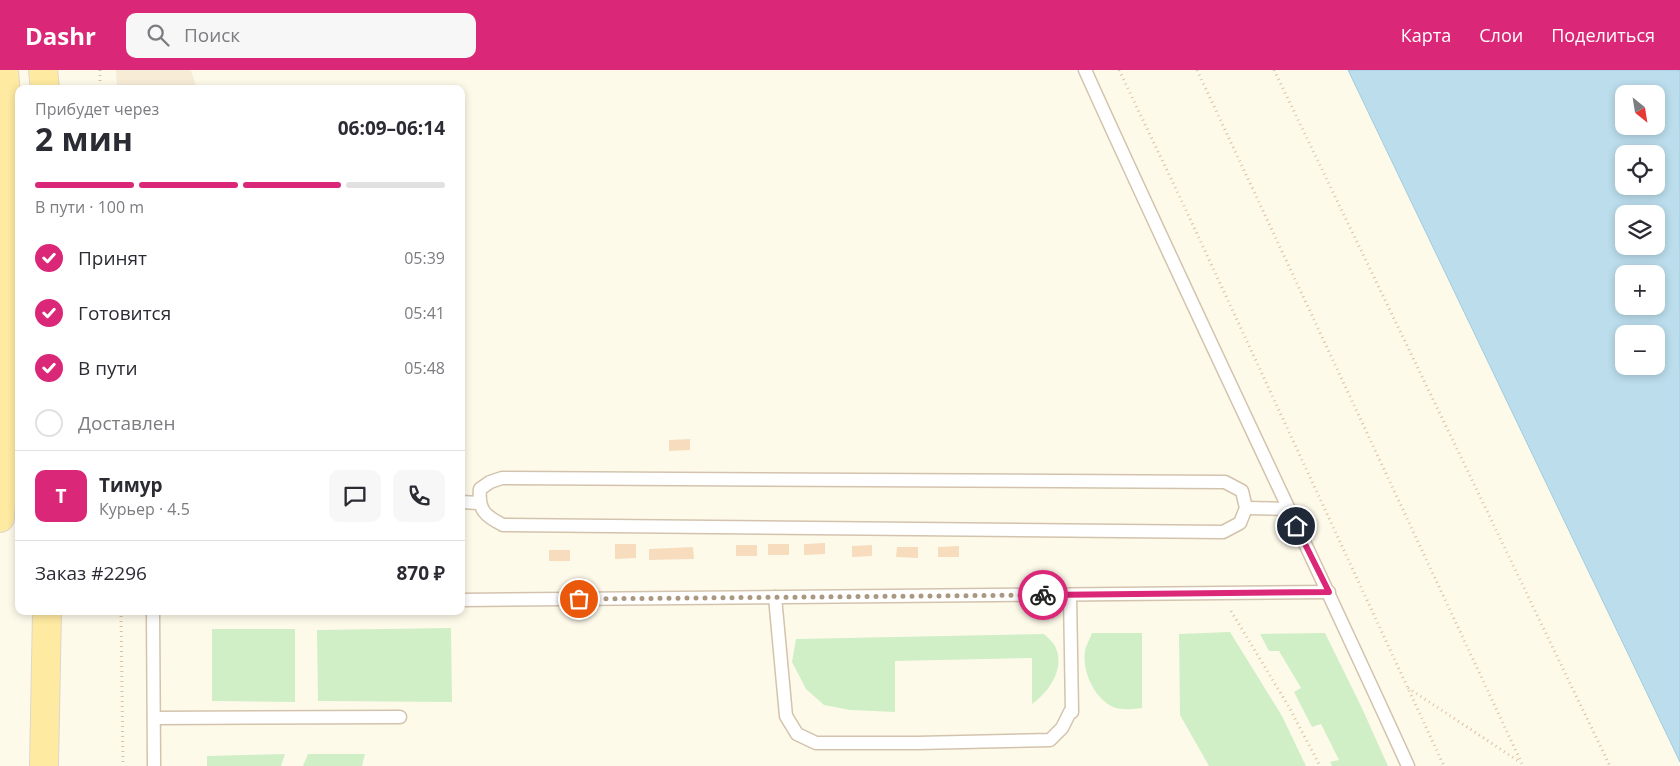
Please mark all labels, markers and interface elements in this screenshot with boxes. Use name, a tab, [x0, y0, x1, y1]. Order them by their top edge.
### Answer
search box	[126, 13, 476, 58]
text: Dashr	[25, 19, 96, 52]
icon: search	[144, 21, 172, 49]
text: Поиск	[184, 22, 240, 48]
text: Карта	[1401, 23, 1451, 47]
text: Слои	[1479, 23, 1523, 47]
text: Поделиться	[1551, 23, 1655, 47]
north arrow	[1615, 85, 1665, 135]
map controls	[1615, 85, 1665, 375]
text: Прибудет через	[35, 98, 159, 120]
text: 06:09–06:14	[338, 115, 445, 141]
text: 2 мин	[35, 117, 133, 160]
button: locate	[1615, 145, 1665, 195]
text: В пути · 100 m	[35, 196, 144, 218]
button: layers	[1615, 205, 1665, 255]
icon: check	[35, 244, 63, 272]
text: Принят	[78, 245, 147, 271]
text: 05:39	[404, 247, 445, 269]
button: +	[1615, 265, 1665, 315]
icon: check	[35, 299, 63, 327]
text: Готовится	[78, 300, 171, 326]
text: 05:41	[404, 302, 445, 324]
button: −	[1615, 325, 1665, 375]
icon: check	[35, 354, 63, 382]
text: В пути	[78, 355, 138, 381]
text: 05:48	[404, 357, 445, 379]
text: Доставлен	[78, 410, 176, 436]
button: chat	[329, 470, 381, 522]
button: phone	[393, 470, 445, 522]
text: Тимур	[99, 472, 163, 498]
text: Т	[55, 483, 67, 509]
text: Курьер · 4.5	[99, 498, 190, 520]
pin	[1275, 505, 1317, 547]
icon: home	[1282, 512, 1310, 540]
text: Заказ #2296	[35, 560, 147, 586]
text: 870 ₽	[396, 560, 445, 586]
courier	[1018, 570, 1068, 620]
pin	[558, 578, 600, 620]
icon: bike	[1029, 581, 1057, 609]
icon: bag	[565, 585, 593, 613]

